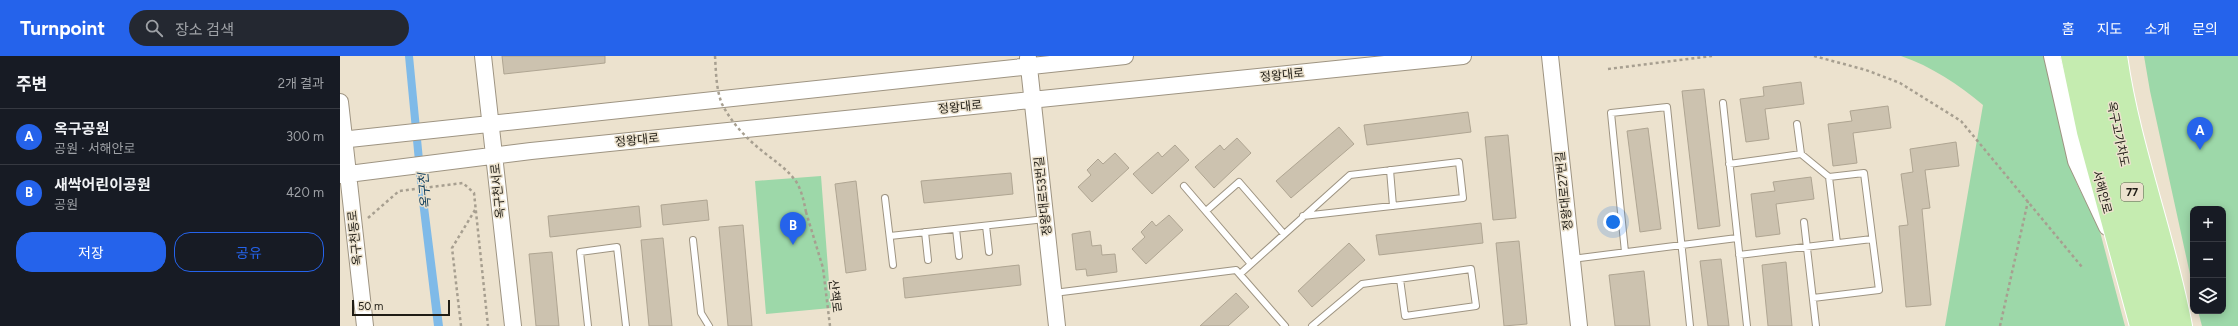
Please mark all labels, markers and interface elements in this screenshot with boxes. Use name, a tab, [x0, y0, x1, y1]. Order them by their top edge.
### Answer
search box	[129, 10, 409, 46]
text: Turnpoint	[20, 17, 105, 40]
icon: search	[143, 17, 165, 39]
text: 장소 검색	[175, 21, 234, 39]
text: 홈	[2062, 21, 2075, 38]
text: 지도	[2097, 21, 2122, 38]
text: 소개	[2144, 21, 2170, 38]
text: 문의	[2192, 21, 2218, 38]
street label: 정왕대로	[1259, 66, 1305, 84]
text: 주변	[16, 74, 47, 94]
text: 2개 결과	[278, 76, 324, 91]
street label: 정왕대로	[937, 98, 983, 116]
street label: 옥구고가차도	[2104, 100, 2132, 168]
pin: A	[2187, 117, 2213, 150]
text: 옥구공원	[54, 120, 109, 138]
text: A	[24, 129, 34, 144]
text: 300 m	[286, 129, 324, 144]
street label: 정왕대로	[614, 131, 660, 149]
text: 공원 · 서해안로	[54, 141, 135, 156]
street label: 정왕대로27번길	[1553, 151, 1575, 231]
street label: 정왕대로53번길	[1032, 156, 1054, 236]
street label: 옥구천서로	[488, 163, 508, 219]
street label: 서해안로	[2090, 169, 2114, 215]
water label: 옥구천	[415, 171, 434, 209]
text: 새싹어린이공원	[54, 176, 151, 194]
road number: 77	[2121, 183, 2143, 201]
text: B	[25, 185, 33, 200]
text: 420 m	[286, 185, 324, 200]
text: 공원	[54, 197, 78, 212]
map controls	[2190, 206, 2226, 314]
button: +	[2190, 206, 2226, 242]
street label: 옥구천동로	[345, 210, 365, 266]
pin: B	[780, 212, 806, 245]
your location	[1603, 212, 1623, 232]
button: 저장	[16, 232, 166, 272]
button: 공유	[174, 232, 324, 272]
button: −	[2190, 242, 2226, 278]
button: layers	[2190, 278, 2226, 314]
street label: 산책로	[826, 279, 844, 313]
scale bar	[352, 298, 450, 317]
text: 50 m	[358, 300, 383, 313]

